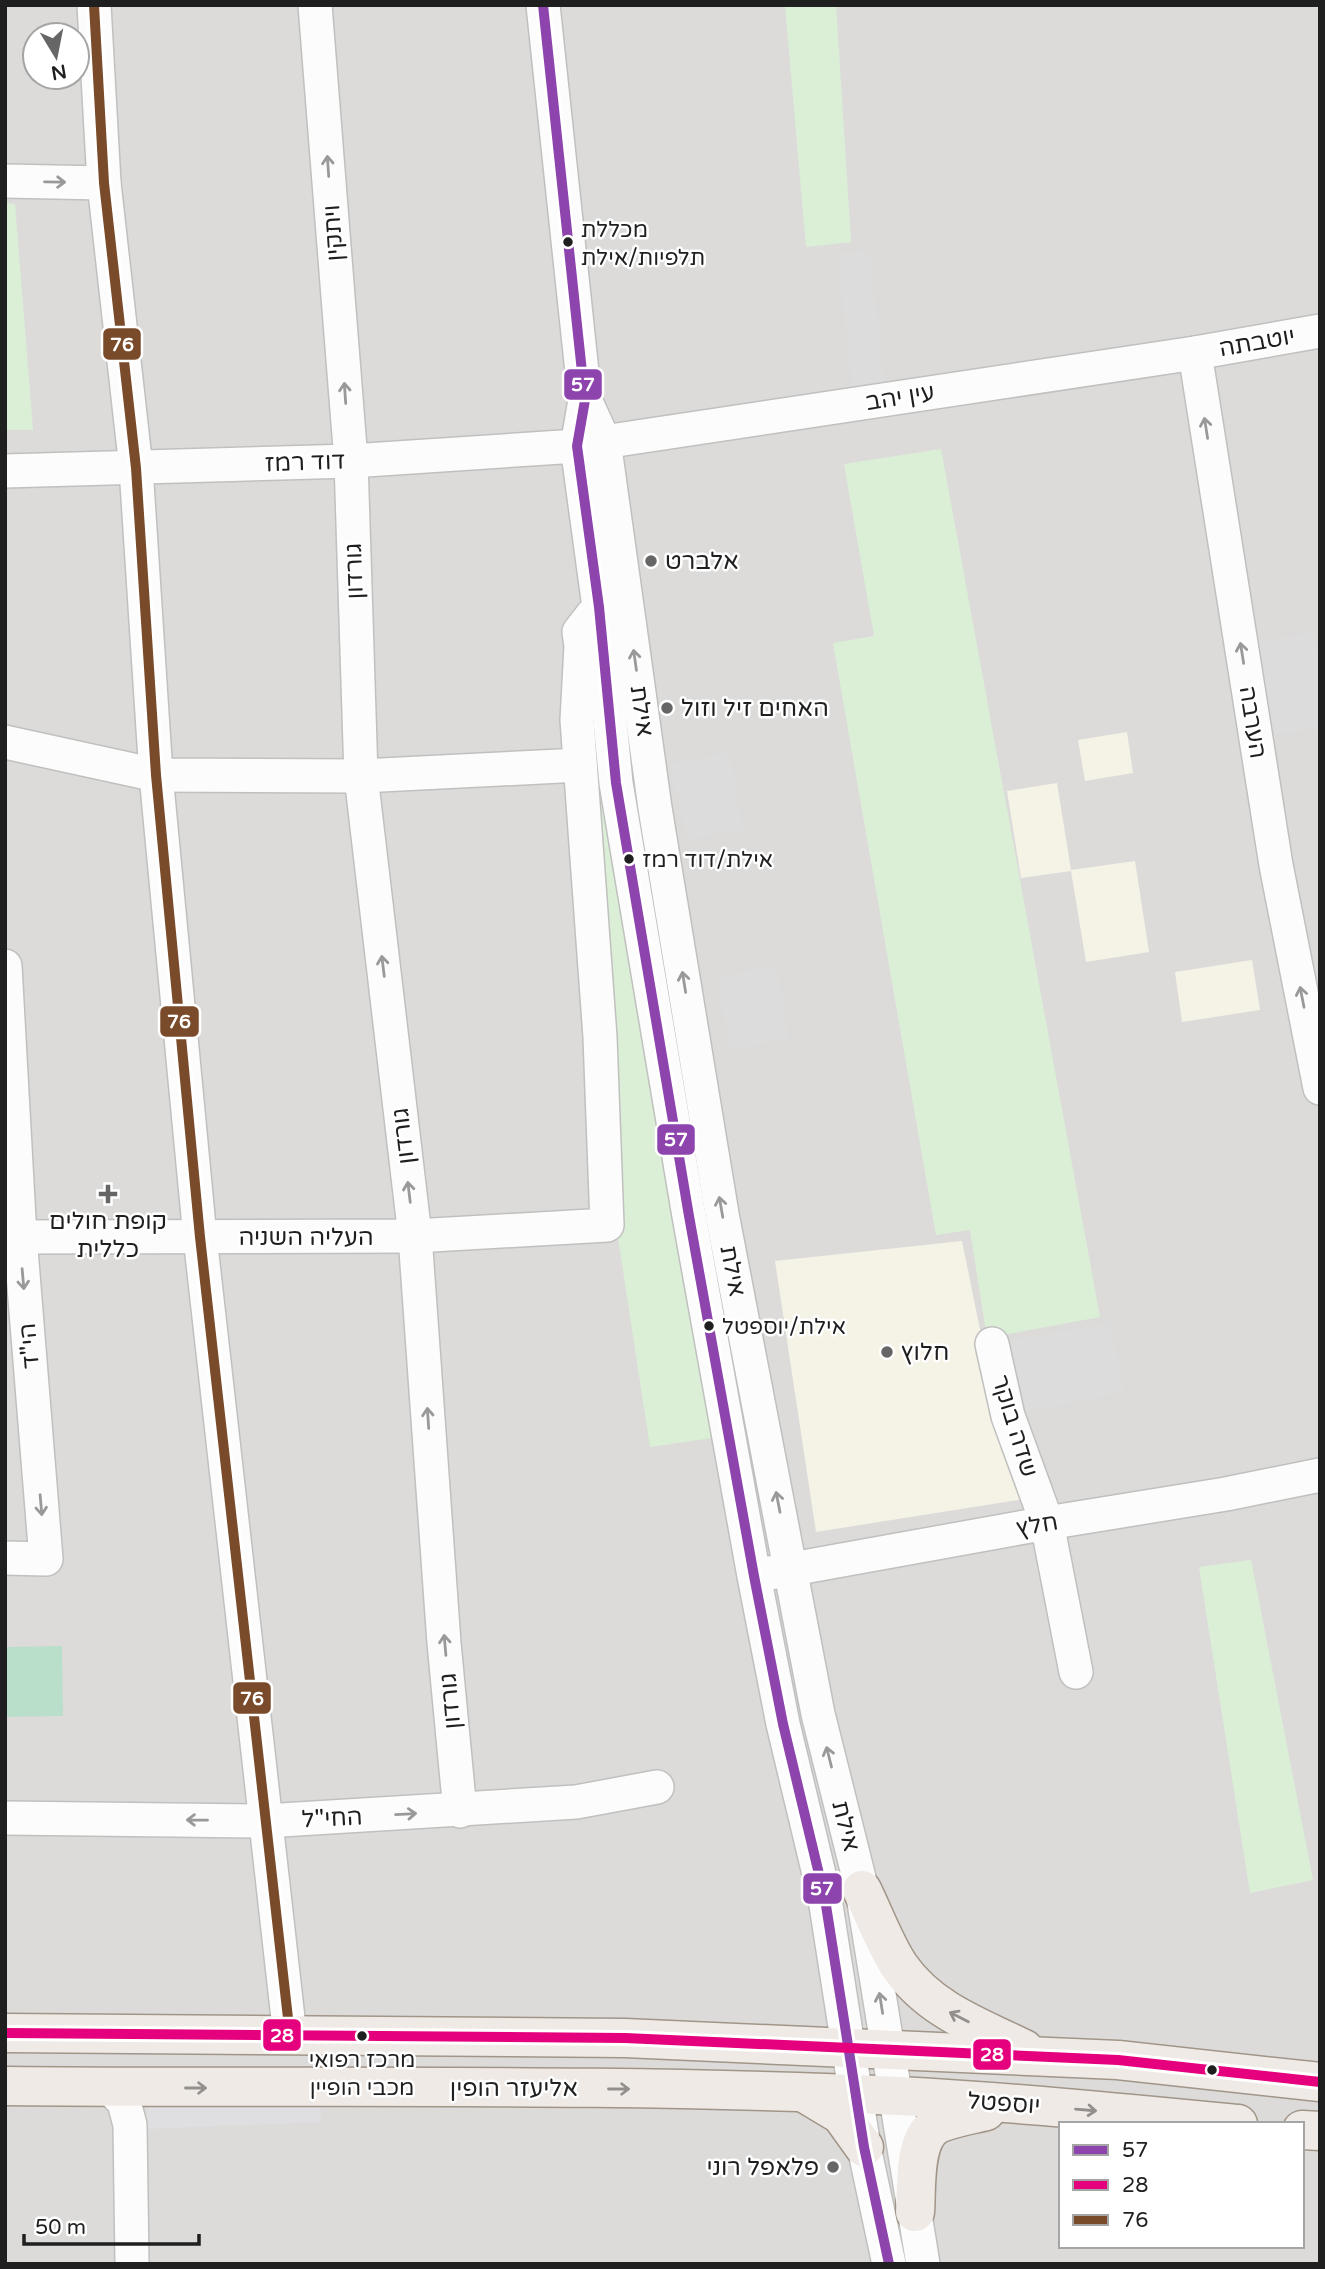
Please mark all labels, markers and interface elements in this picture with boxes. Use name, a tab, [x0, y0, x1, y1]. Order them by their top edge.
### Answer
north arrow	[21, 21, 91, 91]
text: N	[49, 60, 68, 84]
one-way arrow	[321, 155, 334, 178]
one-way arrow	[43, 175, 66, 188]
street label: ויתקין	[317, 204, 350, 262]
place label: מכללת תלפיות/אילת	[581, 217, 705, 271]
marker: מכללת תלפיות/אילת	[561, 235, 575, 249]
street label: יוטבתה	[1217, 322, 1298, 363]
line badge: 76	[102, 327, 142, 361]
text: 76	[110, 334, 134, 356]
line badge: 57	[563, 368, 603, 401]
text: 57	[571, 374, 595, 396]
street label: עין יהב	[863, 378, 937, 417]
one-way arrow	[338, 382, 351, 405]
one-way arrow	[1199, 417, 1212, 440]
street label: דוד רמז	[264, 447, 346, 478]
street label: גורדון	[339, 542, 370, 600]
place label: אלברט	[665, 547, 739, 576]
marker: אלברט	[643, 553, 659, 569]
one-way arrow	[1235, 642, 1248, 665]
one-way arrow	[628, 650, 641, 672]
street label: אילת	[624, 684, 659, 739]
street label: הערבה	[1232, 684, 1273, 760]
place label: האחים זיל וזול	[681, 694, 829, 723]
marker: האחים זיל וזול	[659, 700, 675, 716]
place label: אילת/דוד רמז	[642, 847, 773, 873]
marker: אילת/דוד רמז	[622, 852, 636, 866]
one-way arrow	[377, 955, 390, 977]
one-way arrow	[677, 971, 690, 994]
one-way arrow	[1295, 986, 1308, 1009]
line badge: 76	[159, 1005, 200, 1038]
text: 76	[167, 1011, 191, 1033]
street label: גורדון	[386, 1106, 421, 1166]
line badge: 57	[656, 1123, 696, 1156]
text: 57	[664, 1129, 688, 1151]
one-way arrow	[403, 1181, 416, 1203]
marker: קופת חולים כללית	[98, 1184, 118, 1204]
one-way arrow	[714, 1196, 727, 1219]
place label: קופת חולים כללית	[49, 1207, 167, 1264]
street label: העליה השניה	[238, 1223, 374, 1252]
street label: אילת	[713, 1243, 752, 1299]
one-way arrow	[17, 1267, 30, 1289]
place label: אילת/יוספטל	[722, 1314, 846, 1340]
marker: אילת/יוספטל	[702, 1319, 716, 1333]
street label: הי"ד	[13, 1322, 46, 1370]
place label: חלוץ	[901, 1338, 949, 1367]
marker: חלוץ	[879, 1344, 895, 1360]
street label: שדה בוקר	[985, 1371, 1044, 1481]
one-way arrow	[421, 1407, 434, 1430]
one-way arrow	[771, 1491, 785, 1514]
one-way arrow	[35, 1494, 48, 1516]
street label: חלץ	[1014, 1508, 1060, 1543]
one-way arrow	[438, 1634, 451, 1657]
street label: גורדון	[434, 1671, 467, 1730]
line badge: 76	[232, 1681, 272, 1715]
text: 76	[240, 1688, 264, 1710]
one-way arrow	[822, 1746, 835, 1768]
street label: אילת	[825, 1798, 866, 1855]
street label: החי"ל	[301, 1802, 363, 1835]
one-way arrow	[395, 1807, 418, 1820]
one-way arrow	[185, 1813, 208, 1827]
line badge: 57	[802, 1872, 843, 1905]
text: 57	[810, 1878, 834, 1900]
one-way arrow	[874, 1992, 887, 2015]
one-way arrow	[949, 2010, 970, 2024]
line badge: 28	[262, 2018, 302, 2052]
text: 28	[270, 2025, 294, 2047]
marker: מרכז רפואי מכבי הופיין	[355, 2029, 369, 2043]
line badge: 28	[972, 2038, 1012, 2071]
text: 28	[980, 2044, 1004, 2066]
place label: מרכז רפואי מכבי הופיין	[309, 2047, 415, 2101]
unlabelled marker	[1205, 2063, 1219, 2077]
street label: אליעזר הופין	[450, 2074, 578, 2103]
one-way arrow	[184, 2081, 207, 2095]
one-way arrow	[608, 2082, 631, 2096]
street label: יוספטל	[966, 2086, 1041, 2121]
one-way arrow	[1074, 2104, 1097, 2117]
legend	[1059, 2122, 1304, 2248]
text: 57	[1122, 2138, 1148, 2163]
place label: פלאפל רוני	[706, 2153, 819, 2182]
marker: פלאפל רוני	[825, 2159, 841, 2175]
text: 28	[1122, 2173, 1148, 2198]
scale bar	[24, 2202, 200, 2246]
text: 76	[1122, 2208, 1148, 2233]
text: 50 m	[35, 2215, 86, 2240]

